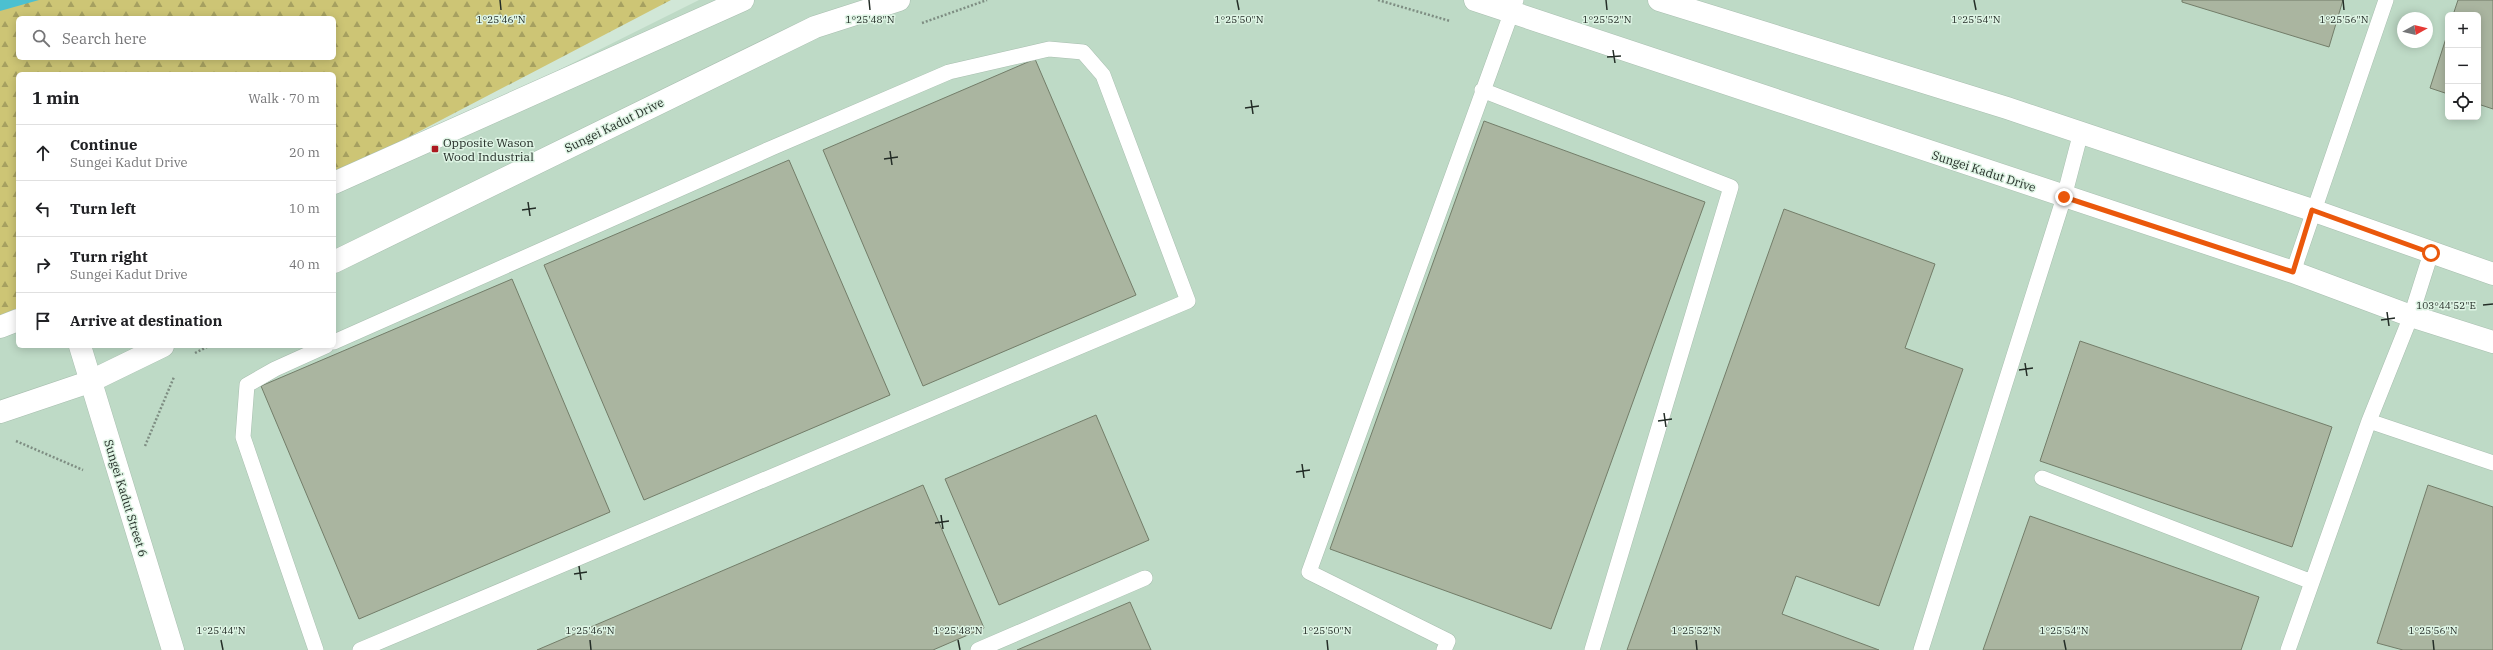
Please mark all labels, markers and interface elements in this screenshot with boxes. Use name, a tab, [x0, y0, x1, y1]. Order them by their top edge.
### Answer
north arrow	[2397, 12, 2433, 48]
map controls	[2445, 12, 2481, 120]
button: +	[2445, 12, 2481, 48]
text: 1°25'46"N	[477, 13, 526, 26]
text: 1°25'48"N	[846, 13, 895, 26]
text: 1°25'50"N	[1215, 13, 1264, 26]
text: 1°25'52"N	[1583, 13, 1632, 26]
text: 1°25'54"N	[1952, 13, 2001, 26]
text: 1°25'56"N	[2320, 13, 2369, 26]
search box	[16, 16, 336, 60]
icon: search	[30, 27, 52, 49]
text: Search here	[62, 29, 147, 48]
button: −	[2445, 48, 2481, 84]
button: locate	[2445, 84, 2481, 120]
text: 1 min	[32, 87, 80, 109]
text: Walk · 70 m	[248, 90, 320, 107]
street label: Sungei Kadut Drive	[562, 94, 666, 156]
text: Continue	[70, 135, 137, 154]
place label: Opposite Wason Wood Industrial	[443, 135, 534, 164]
icon: ahead	[32, 142, 54, 164]
text: 20 m	[289, 144, 320, 161]
marker: Opposite Wason Wood Industrial	[430, 144, 440, 154]
street label: Sungei Kadut Drive	[1930, 147, 2038, 195]
text: Sungei Kadut Drive	[70, 154, 188, 171]
route end	[2055, 188, 2073, 206]
icon: left	[32, 198, 54, 220]
text: Turn left	[70, 199, 136, 218]
text: 10 m	[289, 200, 320, 217]
route start	[2422, 244, 2440, 262]
text: Turn right	[70, 247, 148, 266]
icon: right	[32, 254, 54, 276]
text: 40 m	[289, 256, 320, 273]
text: Sungei Kadut Drive	[70, 266, 188, 283]
text: 103°44'52"E	[2416, 299, 2476, 312]
icon: arrive	[32, 310, 54, 332]
text: Arrive at destination	[70, 311, 222, 330]
street label: Sungei Kadut Street 6	[101, 438, 151, 558]
text: 1°25'44"N	[197, 624, 246, 637]
text: 1°25'46"N	[566, 624, 615, 637]
text: 1°25'48"N	[934, 624, 983, 637]
text: 1°25'50"N	[1303, 624, 1352, 637]
text: 1°25'52"N	[1672, 624, 1721, 637]
text: 1°25'54"N	[2040, 624, 2089, 637]
text: 1°25'56"N	[2409, 624, 2458, 637]

